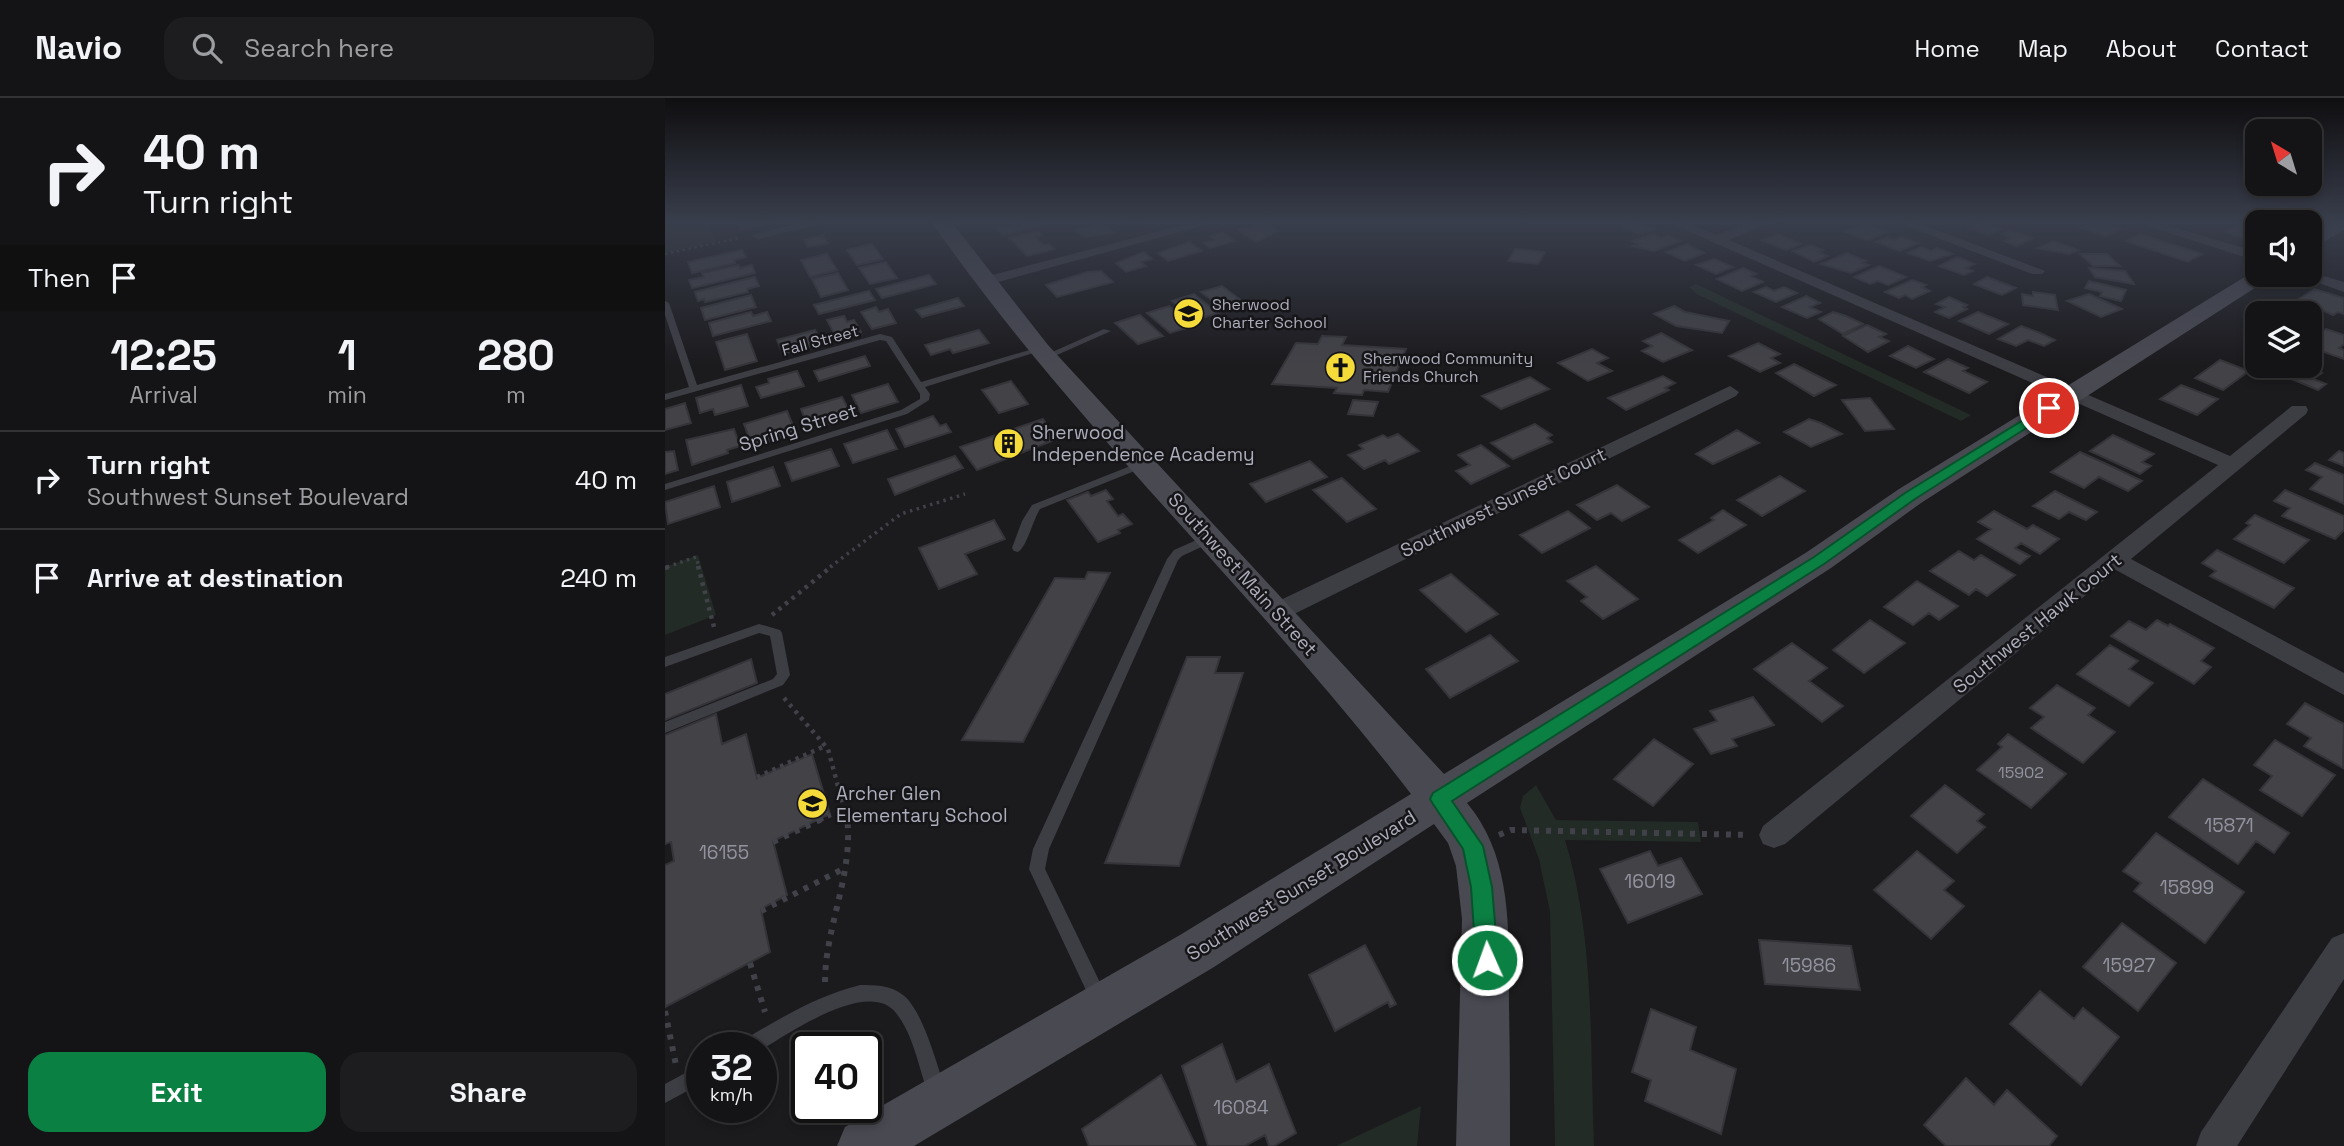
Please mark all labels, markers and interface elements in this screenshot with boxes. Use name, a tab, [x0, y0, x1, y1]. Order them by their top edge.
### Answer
search box	[164, 17, 654, 80]
text: Navio	[35, 27, 122, 69]
icon: search	[188, 29, 226, 67]
text: Search here	[244, 31, 394, 65]
text: Home	[1914, 33, 1980, 64]
text: Map	[2018, 33, 2068, 64]
text: About	[2106, 33, 2177, 64]
text: Contact	[2215, 33, 2309, 64]
north arrow	[2245, 119, 2322, 196]
map controls	[2245, 119, 2322, 378]
text: 40 m	[143, 121, 260, 183]
icon: right	[28, 126, 119, 217]
text: Turn right	[143, 182, 293, 222]
button: sound	[2245, 210, 2322, 287]
icon: arrive	[105, 259, 143, 297]
text: Then	[28, 261, 91, 295]
place label: Sherwood Charter School	[1212, 294, 1327, 333]
school or university icon: Sherwood Charter School	[1172, 296, 1206, 330]
button: layers	[2245, 301, 2322, 378]
street label: Fall Street	[779, 320, 861, 361]
text: 12:25	[110, 329, 217, 382]
text: 1	[338, 329, 357, 382]
text: 280	[477, 329, 555, 382]
place label: Sherwood Community Friends Church	[1363, 348, 1533, 387]
church icon: Sherwood Community Friends Church	[1323, 350, 1357, 384]
pin	[2019, 378, 2079, 438]
text: Arrival	[129, 380, 198, 410]
text: min	[327, 380, 367, 410]
text: m	[506, 380, 526, 410]
icon: arrive	[2030, 389, 2068, 427]
street label: Spring Street	[736, 398, 860, 457]
place label: Sherwood Independence Academy	[1032, 420, 1255, 467]
building icon: Sherwood Independence Academy	[992, 426, 1026, 460]
street label: Southwest Sunset Court	[1396, 442, 1610, 563]
text: Turn right	[87, 448, 211, 482]
icon: right	[28, 461, 66, 499]
text: 40 m	[575, 463, 637, 497]
text: Southwest Sunset Boulevard	[87, 482, 409, 512]
street label: Southwest Main Street	[1163, 487, 1323, 661]
street label: Southwest Hawk Court	[1948, 548, 2127, 699]
icon: arrive	[28, 559, 66, 597]
text: Arrive at destination	[87, 561, 344, 595]
text: 240 m	[560, 561, 637, 595]
house number: 15902	[1998, 762, 2044, 783]
place label: Archer Glen Elementary School	[836, 781, 1008, 828]
school or university icon: Archer Glen Elementary School	[796, 787, 830, 821]
street label: Southwest Sunset Boulevard	[1182, 804, 1421, 966]
house number: 15871	[2204, 813, 2254, 838]
house number: 16155	[699, 840, 749, 865]
house number: 16019	[1624, 869, 1676, 894]
house number: 15899	[2160, 875, 2214, 900]
position arrow	[1450, 923, 1524, 997]
house number: 15986	[1782, 953, 1836, 978]
house number: 15927	[2103, 953, 2156, 978]
speed limit sign: 40	[791, 1032, 882, 1123]
text: 32	[710, 1046, 753, 1090]
button: Exit	[28, 1052, 326, 1132]
button: Share	[340, 1052, 637, 1132]
text: km/h	[710, 1083, 753, 1106]
house number: 16084	[1213, 1095, 1269, 1120]

